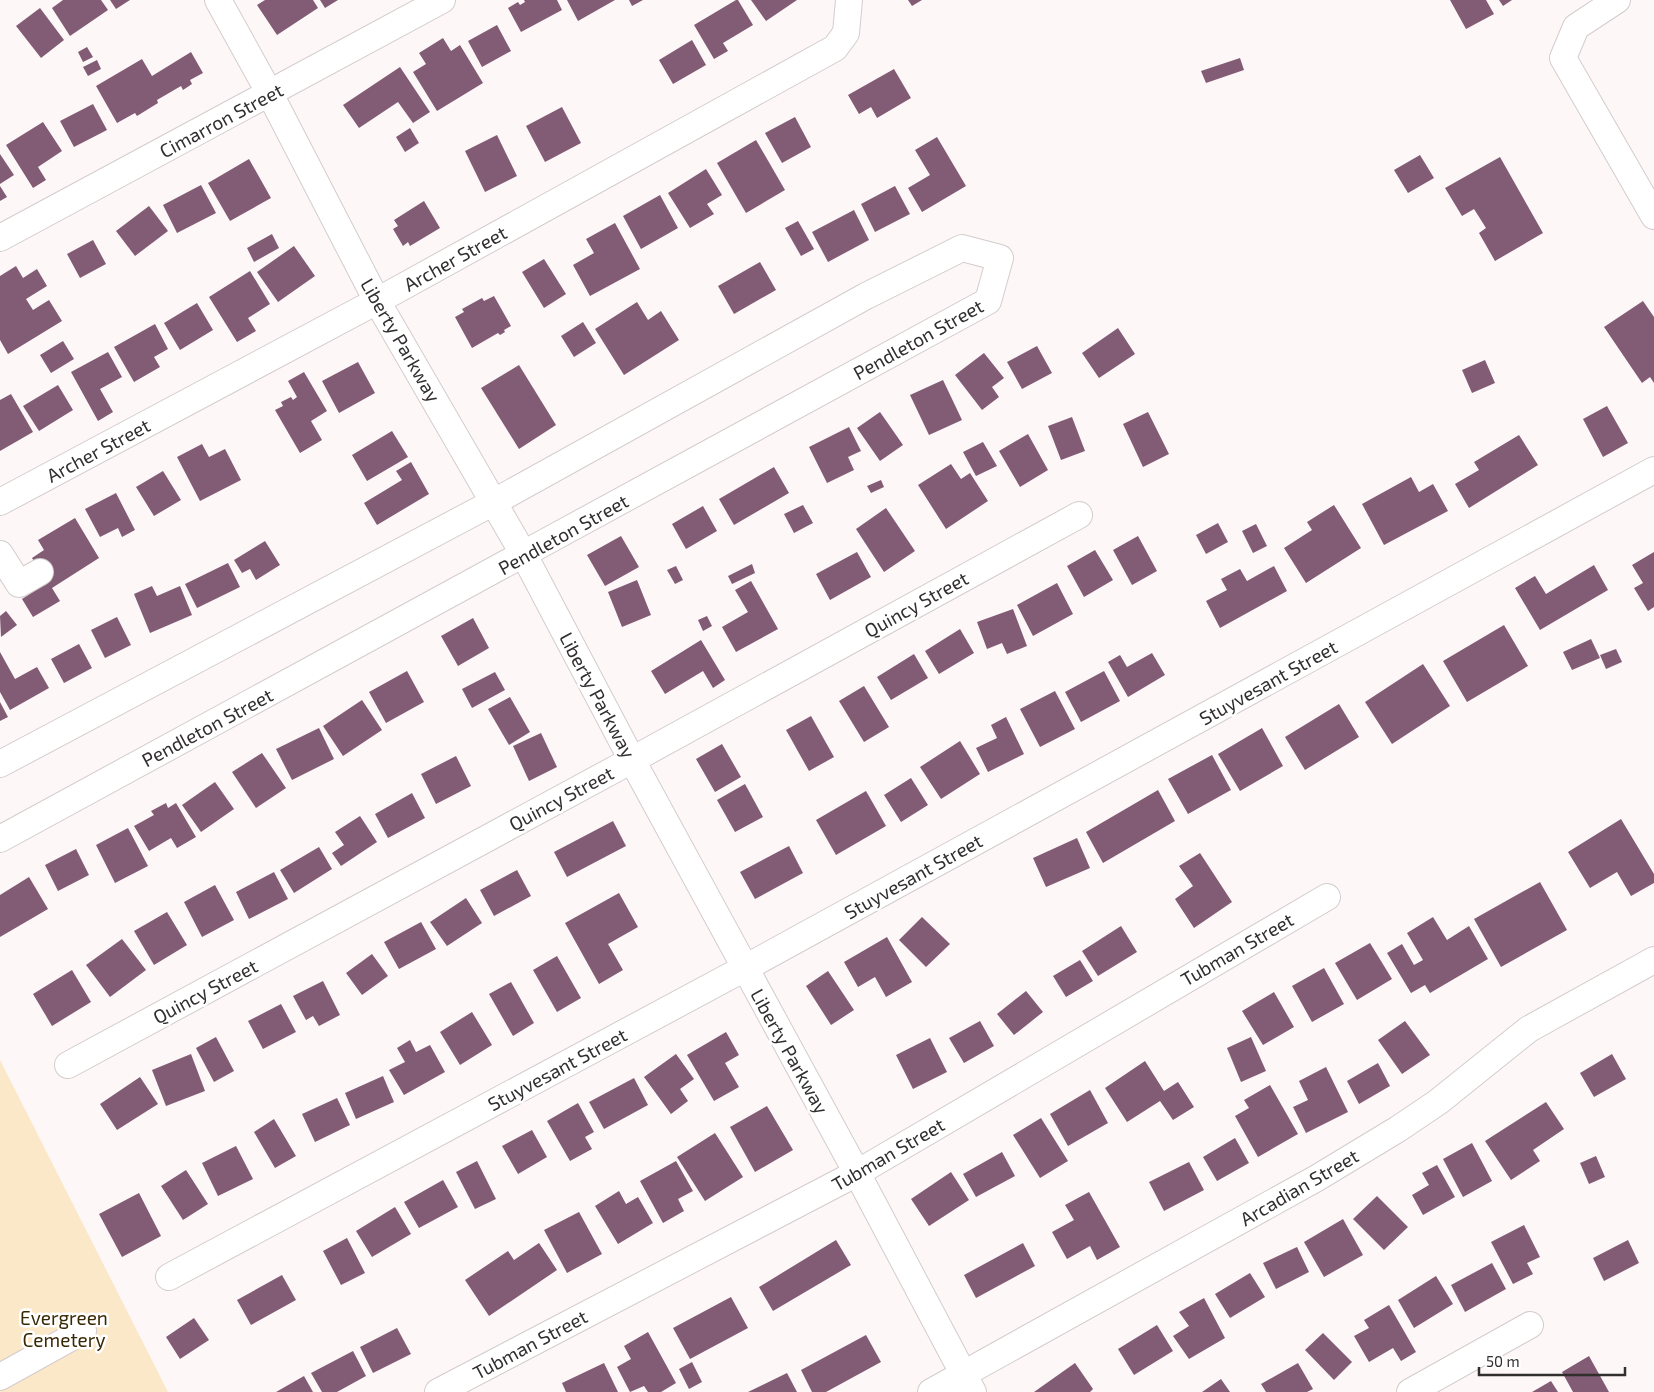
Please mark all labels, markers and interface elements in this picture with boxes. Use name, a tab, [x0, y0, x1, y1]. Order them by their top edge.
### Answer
street label: Cimarron Street	[155, 78, 287, 162]
street label: Archer Street	[400, 220, 510, 296]
street label: Liberty Parkway	[356, 274, 446, 406]
street label: Pendleton Street	[849, 294, 987, 384]
street label: Archer Street	[42, 413, 154, 487]
street label: Pendleton Street	[494, 489, 632, 579]
street label: Quincy Street	[860, 566, 972, 642]
street label: Liberty Parkway	[555, 628, 641, 762]
street label: Stuyvesant Street	[1195, 635, 1341, 729]
street label: Pendleton Street	[138, 683, 276, 771]
street label: Quincy Street	[505, 761, 617, 835]
street label: Stuyvesant Street	[840, 829, 986, 923]
street label: Tubman Street	[1177, 907, 1297, 991]
street label: Quincy Street	[149, 954, 261, 1028]
street label: Liberty Parkway	[746, 985, 834, 1117]
street label: Stuyvesant Street	[484, 1023, 630, 1115]
street label: Tubman Street	[828, 1112, 948, 1196]
street label: Arcadian Street	[1236, 1144, 1362, 1230]
street label: Tubman Street	[469, 1304, 591, 1384]
park label: Evergreen Cemetery	[20, 1306, 108, 1351]
scale bar	[1479, 1344, 1625, 1376]
text: 50 m	[1486, 1352, 1520, 1370]

